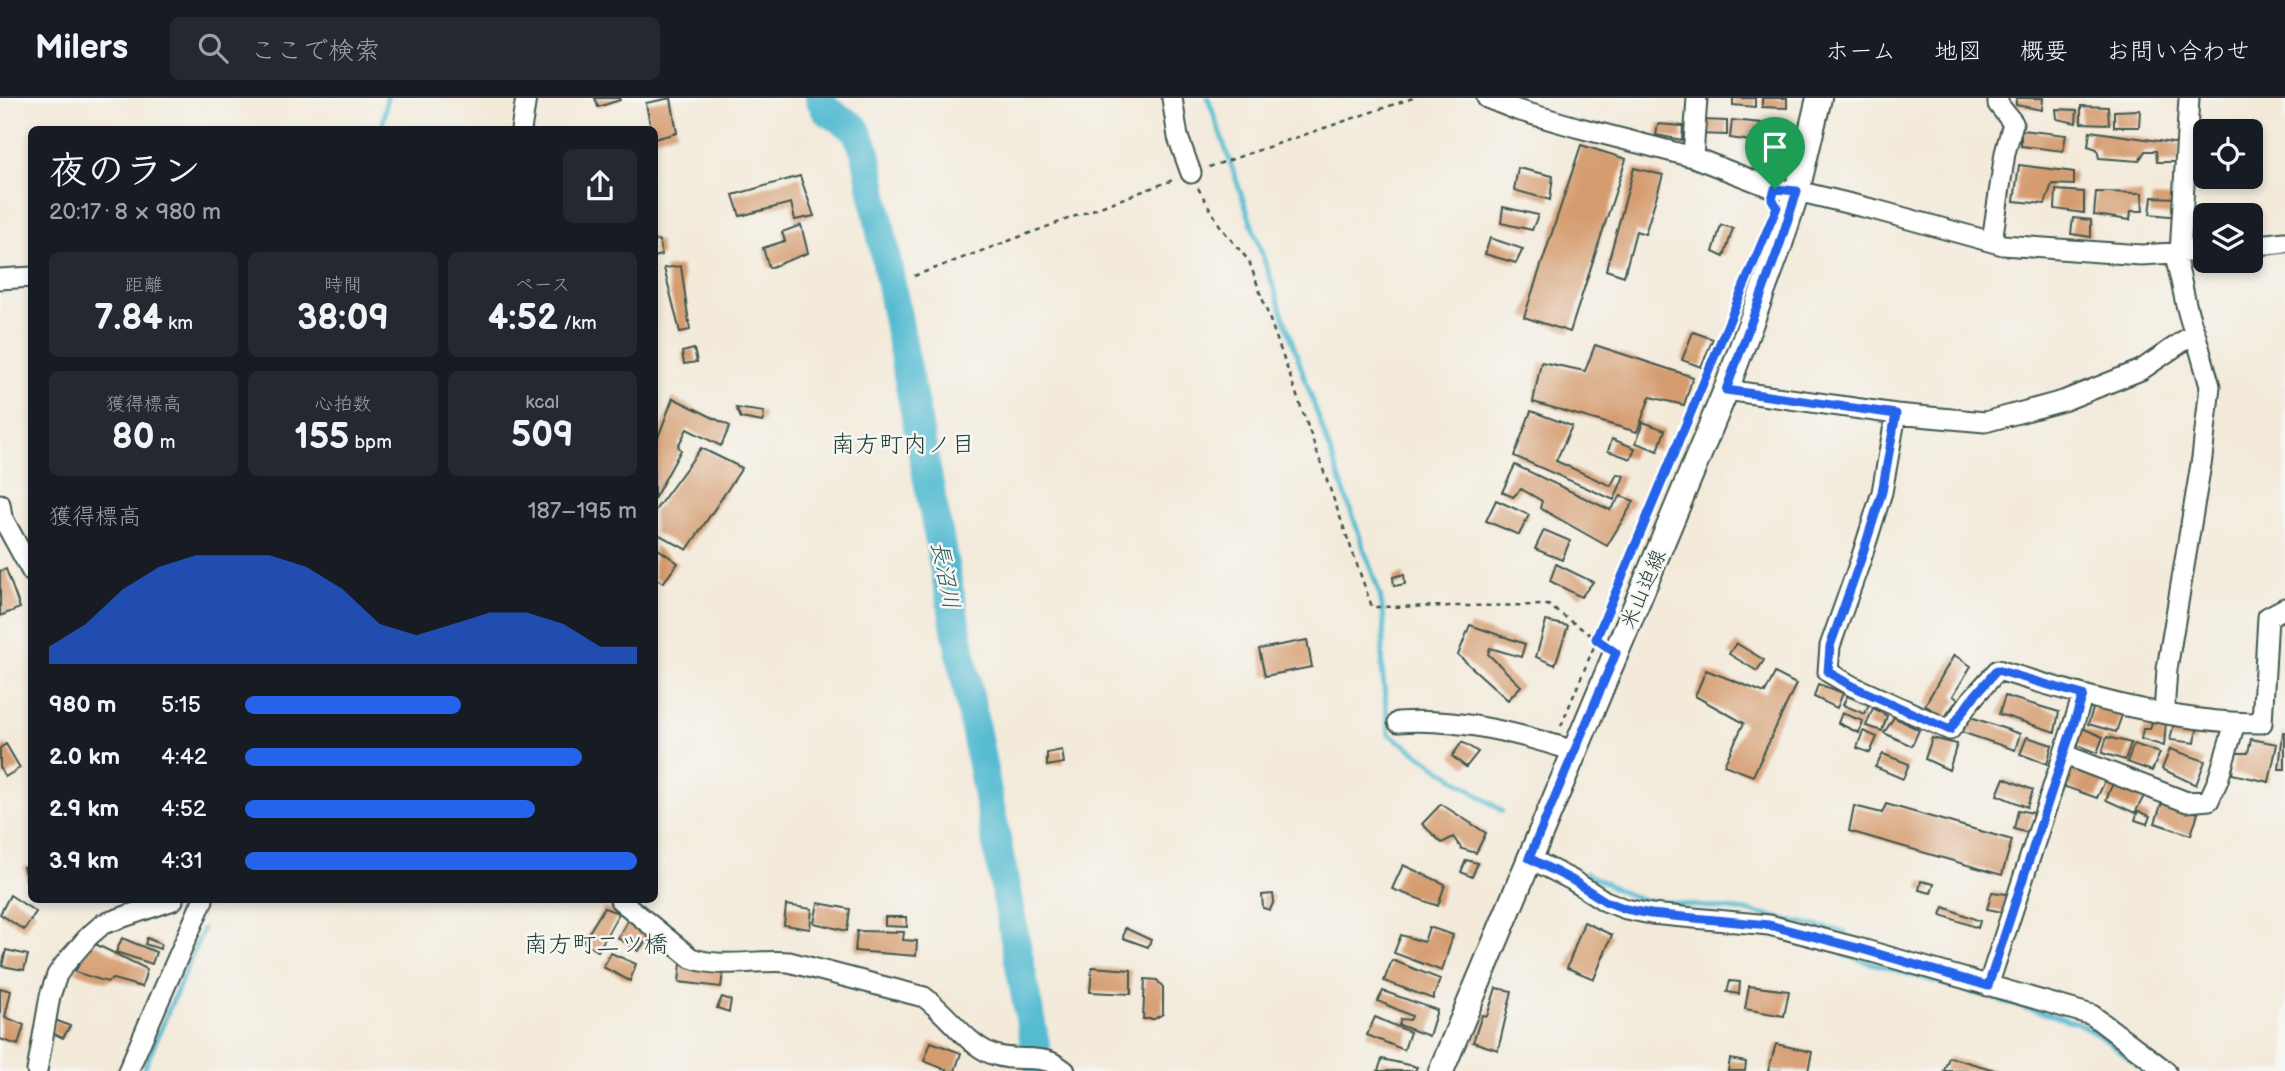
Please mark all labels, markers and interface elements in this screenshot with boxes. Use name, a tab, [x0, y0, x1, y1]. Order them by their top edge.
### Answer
search box	[170, 17, 660, 80]
text: Milers	[35, 28, 128, 68]
icon: search	[194, 29, 232, 67]
text: ここで検索	[250, 36, 380, 67]
text: ホーム	[1825, 37, 1896, 66]
text: 地図	[1934, 37, 1982, 66]
text: 概要	[2020, 37, 2068, 66]
text: お問い合わせ	[2106, 37, 2250, 66]
pin	[1745, 117, 1805, 189]
map controls	[2193, 119, 2263, 273]
button: locate	[2193, 119, 2263, 189]
icon: arrive	[1756, 128, 1794, 166]
text: 夜のラン	[49, 149, 201, 194]
button: share	[563, 149, 637, 223]
text: 20:17 · 8 × 980 m	[49, 198, 221, 226]
button: layers	[2193, 203, 2263, 273]
text: 距離	[125, 274, 163, 297]
text: 時間	[324, 274, 362, 297]
text: ペース	[514, 274, 570, 297]
text: 7.84	[94, 297, 163, 340]
text: 38:09	[297, 297, 389, 340]
text: 4:52	[488, 297, 558, 340]
text: km	[163, 312, 193, 335]
text: /km	[558, 312, 597, 335]
text: kcal	[525, 391, 559, 414]
text: 獲得標高	[106, 393, 182, 416]
text: 心拍数	[314, 393, 372, 416]
text: 509	[511, 414, 574, 457]
text: 80	[112, 416, 155, 459]
text: 155	[294, 416, 349, 459]
district label: 南方町内ノ目	[831, 430, 975, 459]
text: m	[155, 431, 176, 454]
text: bpm	[349, 431, 392, 454]
text: 187–195 m	[528, 497, 637, 525]
text: 獲得標高	[49, 503, 141, 531]
water label: 長沼川	[925, 539, 965, 612]
street label: 米山迫線	[1616, 546, 1671, 633]
text: 980 m	[49, 691, 116, 719]
text: 5:15	[161, 691, 201, 719]
text: 2.0 km	[49, 743, 120, 771]
text: 4:42	[161, 743, 207, 771]
text: 2.9 km	[49, 795, 119, 823]
text: 4:52	[161, 795, 206, 823]
text: 3.9 km	[49, 847, 119, 875]
text: 4:31	[161, 847, 203, 875]
district label: 南方町二ツ橋	[524, 930, 668, 959]

